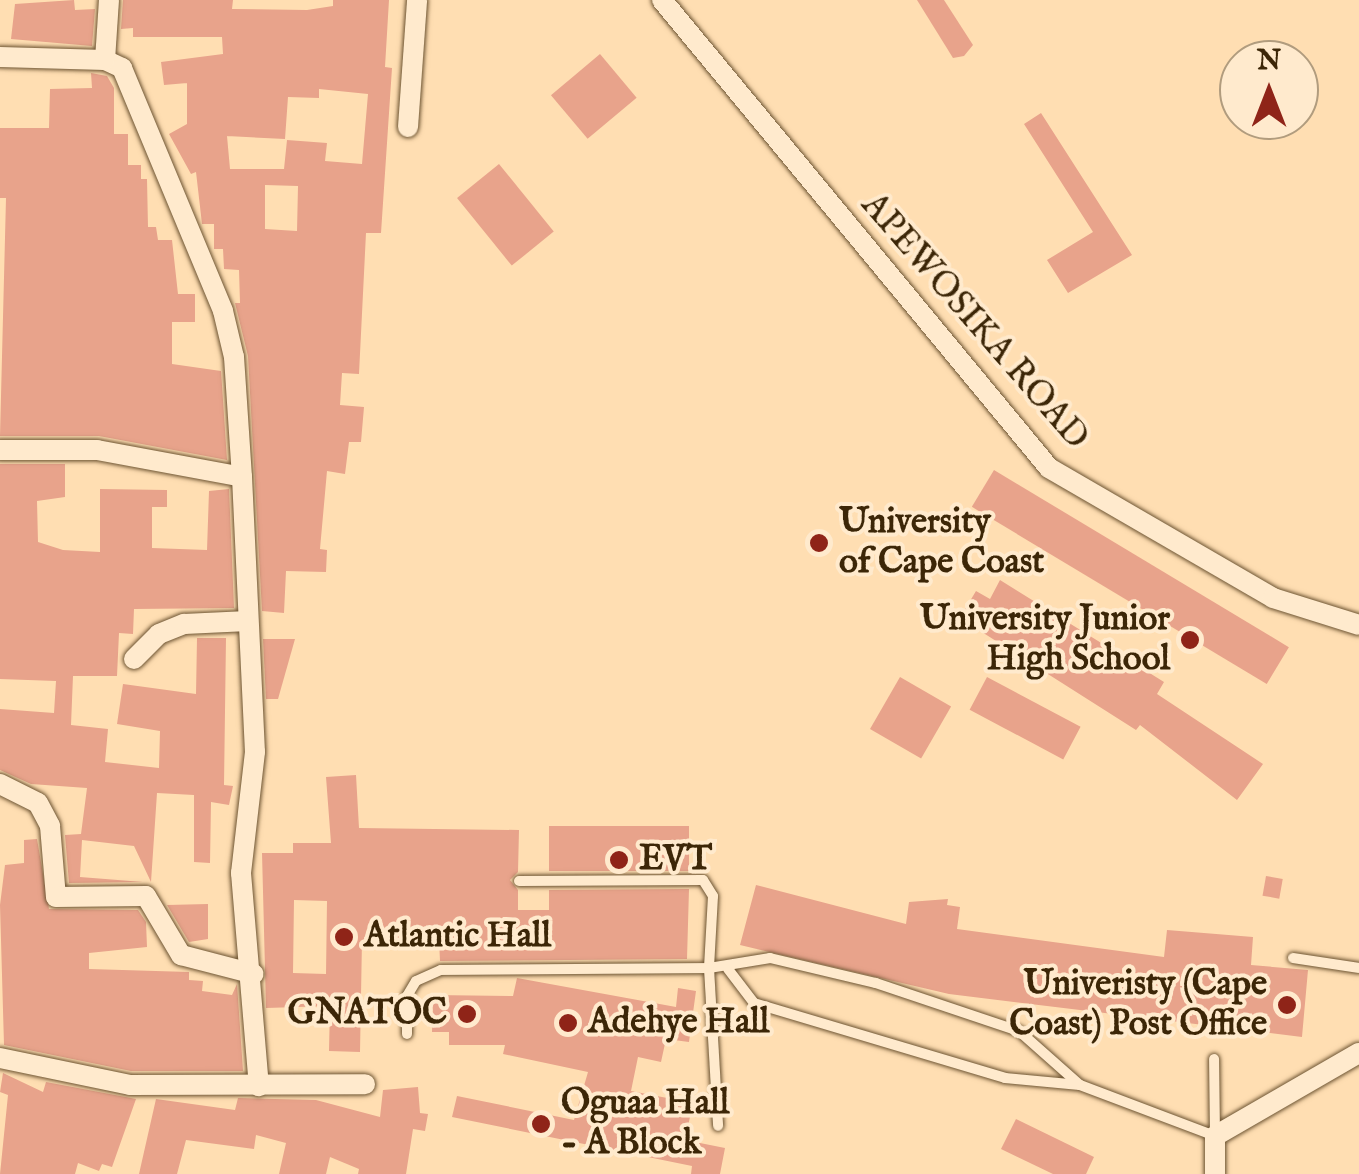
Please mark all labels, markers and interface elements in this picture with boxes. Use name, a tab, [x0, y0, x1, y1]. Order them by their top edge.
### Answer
north arrow	[1219, 40, 1319, 140]
text: N	[1257, 44, 1281, 79]
street label: APEWOSIKA ROAD	[851, 185, 1097, 459]
place label: University of Cape Coast	[839, 502, 1044, 584]
marker: University of Cape Coast	[808, 532, 830, 554]
place label: University Junior High School	[920, 599, 1170, 681]
marker: University Junior High School	[1179, 629, 1201, 651]
place label: EVT	[639, 839, 712, 881]
marker: EVT	[608, 849, 630, 871]
place label: Atlantic Hall	[364, 916, 551, 958]
marker: Atlantic Hall	[333, 926, 355, 948]
place label: Univeristy (Cape Coast) Post Office	[1009, 964, 1267, 1046]
place label: GNATOC	[288, 993, 447, 1035]
marker: Univeristy (Cape Coast) Post Office	[1276, 994, 1298, 1016]
place label: Adehye Hall	[588, 1002, 769, 1044]
marker: GNATOC	[456, 1003, 478, 1025]
marker: Adehye Hall	[557, 1012, 579, 1034]
place label: Oguaa Hall - A Block	[561, 1083, 729, 1165]
marker: Oguaa Hall - A Block	[530, 1113, 552, 1135]

